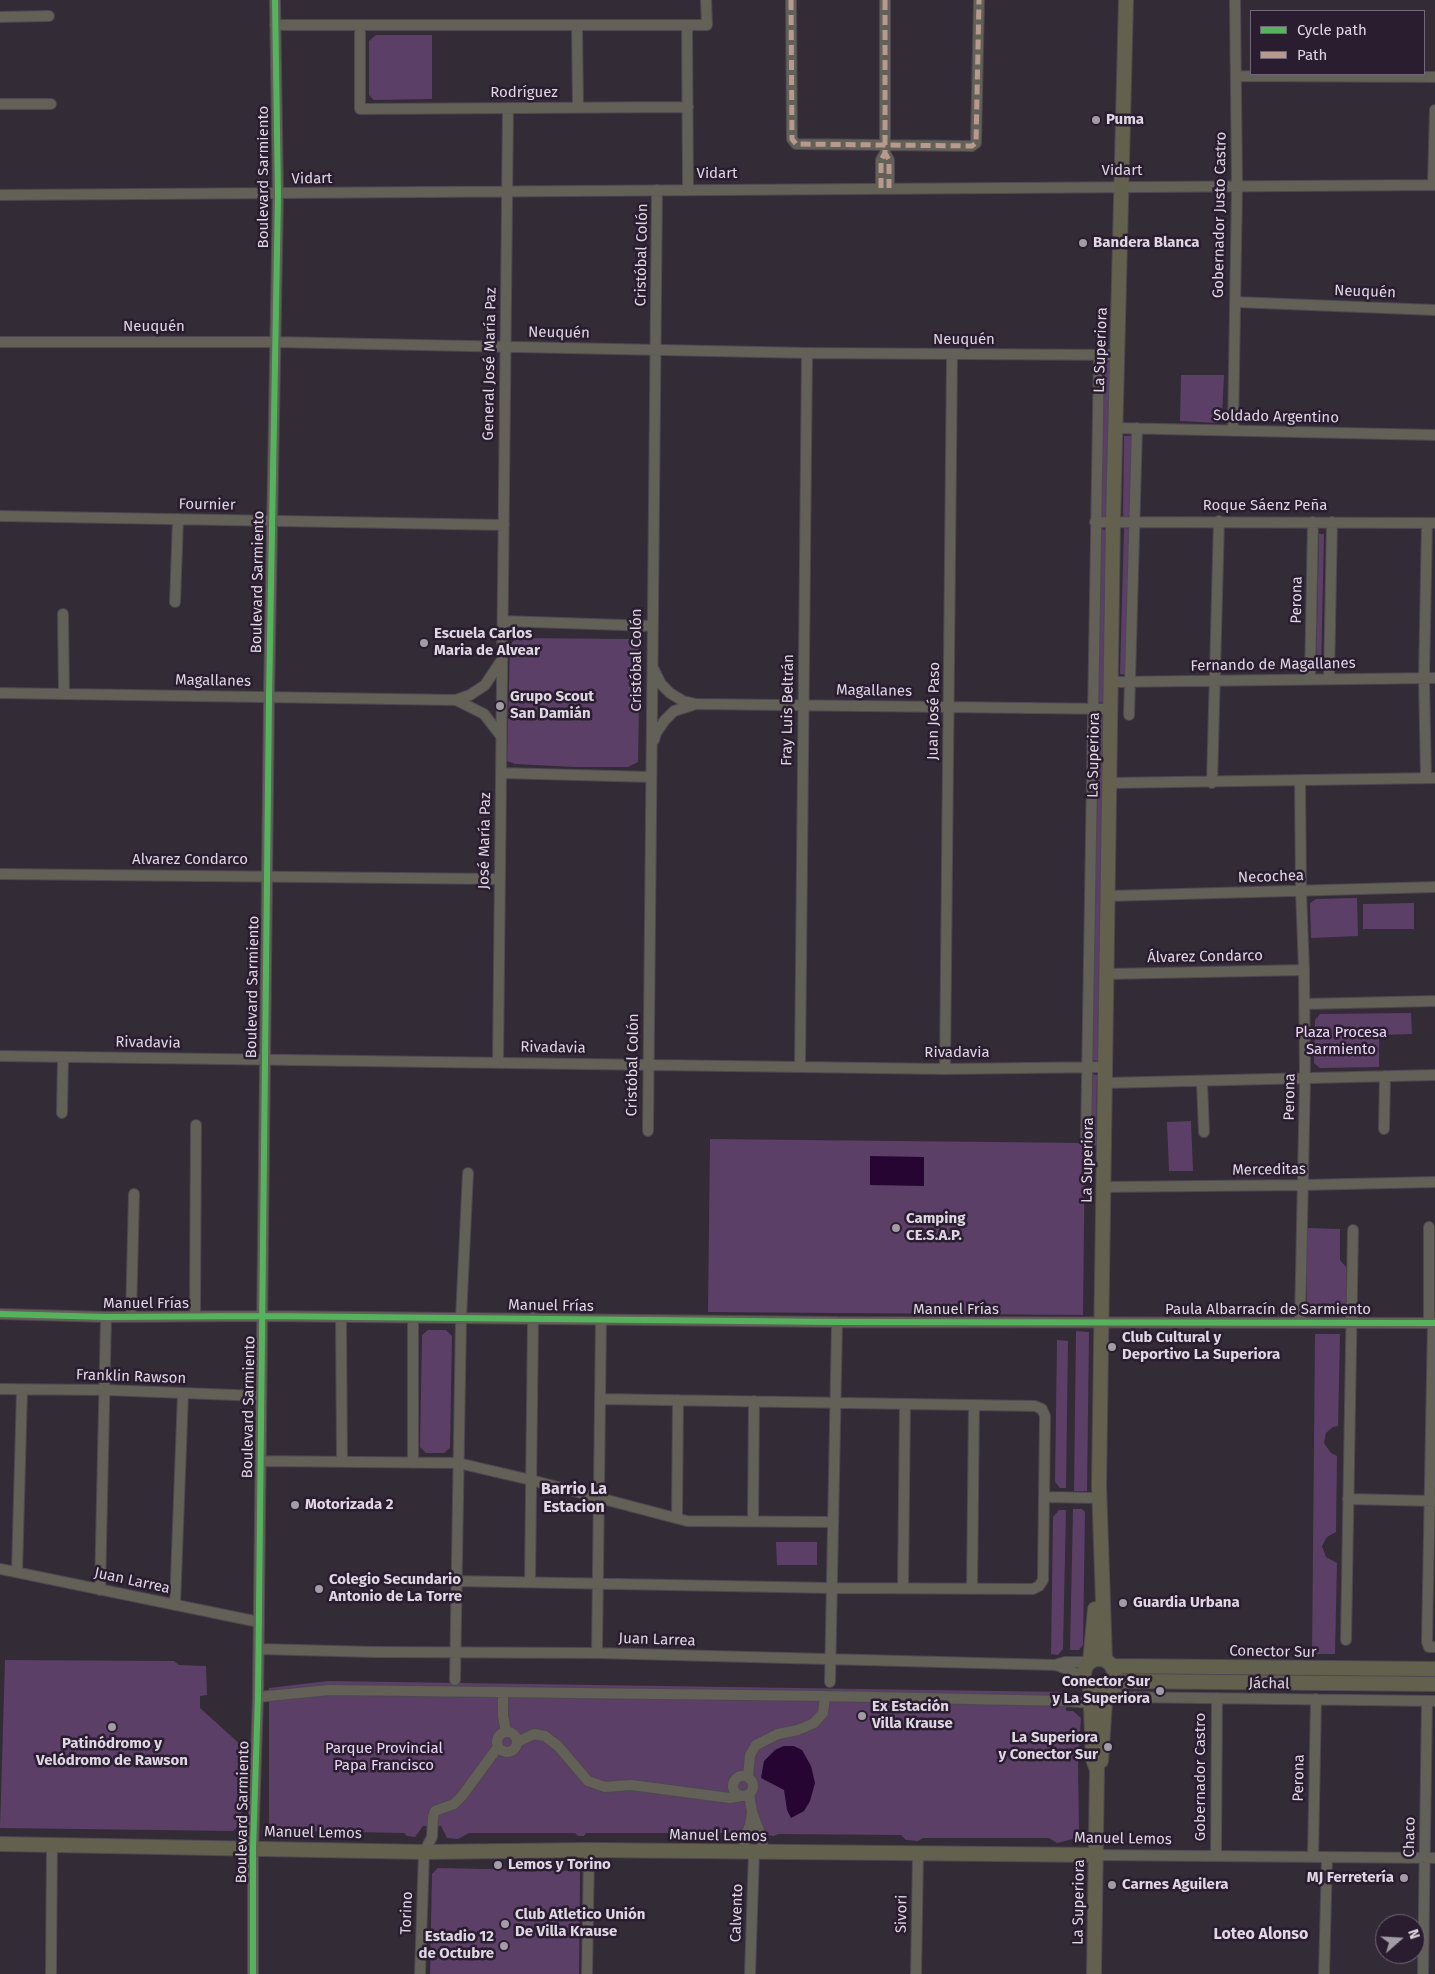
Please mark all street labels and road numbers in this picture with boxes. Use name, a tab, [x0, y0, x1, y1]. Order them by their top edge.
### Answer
street label: Rodríguez	[490, 84, 558, 102]
street label: Boulevard Sarmiento	[255, 106, 273, 248]
street label: Gobernador Justo Castro	[1210, 132, 1230, 298]
street label: Vidart	[1102, 162, 1142, 180]
street label: Vidart	[697, 165, 737, 183]
street label: Vidart	[291, 170, 333, 188]
street label: Cristóbal Colón	[632, 203, 652, 307]
street label: Neuquén	[1334, 282, 1396, 302]
street label: General José María Paz	[480, 287, 500, 441]
street label: La Superiora	[1091, 307, 1111, 393]
street label: Neuquén	[123, 318, 185, 336]
street label: Neuquén	[528, 323, 590, 343]
street label: Neuquén	[933, 331, 995, 349]
street label: Soldado Argentino	[1213, 407, 1339, 427]
street label: Fournier	[178, 496, 236, 514]
street label: Roque Sáenz Peña	[1203, 497, 1327, 515]
street label: Boulevard Sarmiento	[248, 510, 268, 654]
street label: Perona	[1288, 576, 1306, 624]
street label: Cristóbal Colón	[628, 608, 646, 712]
street label: Fray Luis Beltrán	[778, 654, 798, 766]
street label: Fernando de Magallanes	[1190, 655, 1356, 675]
street label: Juan José Paso	[924, 662, 944, 760]
street label: Magallanes	[175, 671, 251, 691]
street label: Magallanes	[836, 681, 912, 701]
street label: La Superiora	[1084, 712, 1104, 798]
street label: José María Paz	[475, 792, 495, 890]
street label: Alvarez Condarco	[132, 851, 248, 869]
street label: Necochea	[1238, 867, 1304, 887]
street label: Boulevard Sarmiento	[243, 915, 263, 1059]
street label: Álvarez Condarco	[1147, 947, 1263, 967]
street label: Cristóbal Colón	[623, 1013, 643, 1117]
street label: Rivadavia	[115, 1033, 181, 1053]
street label: Rivadavia	[520, 1038, 586, 1058]
street label: Rivadavia	[924, 1044, 990, 1062]
street label: Perona	[1281, 1073, 1299, 1121]
street label: La Superiora	[1078, 1117, 1098, 1203]
street label: Merceditas	[1232, 1160, 1306, 1180]
street label: Manuel Frías	[103, 1295, 189, 1313]
street label: Manuel Frías	[508, 1296, 594, 1316]
street label: Manuel Frías	[913, 1301, 999, 1319]
street label: Paula Albarracín de Sarmiento	[1165, 1301, 1371, 1319]
street label: Boulevard Sarmiento	[239, 1335, 259, 1479]
street label: Franklin Rawson	[75, 1366, 187, 1388]
street label: Juan Larrea	[92, 1564, 172, 1598]
street label: Juan Larrea	[618, 1630, 696, 1650]
street label: Conector Sur	[1229, 1642, 1317, 1662]
street label: Jáchal	[1248, 1675, 1290, 1693]
street label: Gobernador Castro	[1192, 1713, 1210, 1841]
street label: Boulevard Sarmiento	[233, 1740, 253, 1884]
street label: Perona	[1290, 1754, 1308, 1802]
street label: Chaco	[1401, 1816, 1419, 1858]
street label: Manuel Lemos	[264, 1823, 362, 1843]
street label: Manuel Lemos	[669, 1826, 767, 1846]
street label: Manuel Lemos	[1074, 1829, 1172, 1849]
street label: La Superiora	[1069, 1859, 1089, 1945]
street label: Calvento	[727, 1883, 747, 1943]
street label: Torino	[397, 1891, 417, 1935]
street label: Sivori	[893, 1895, 911, 1933]

